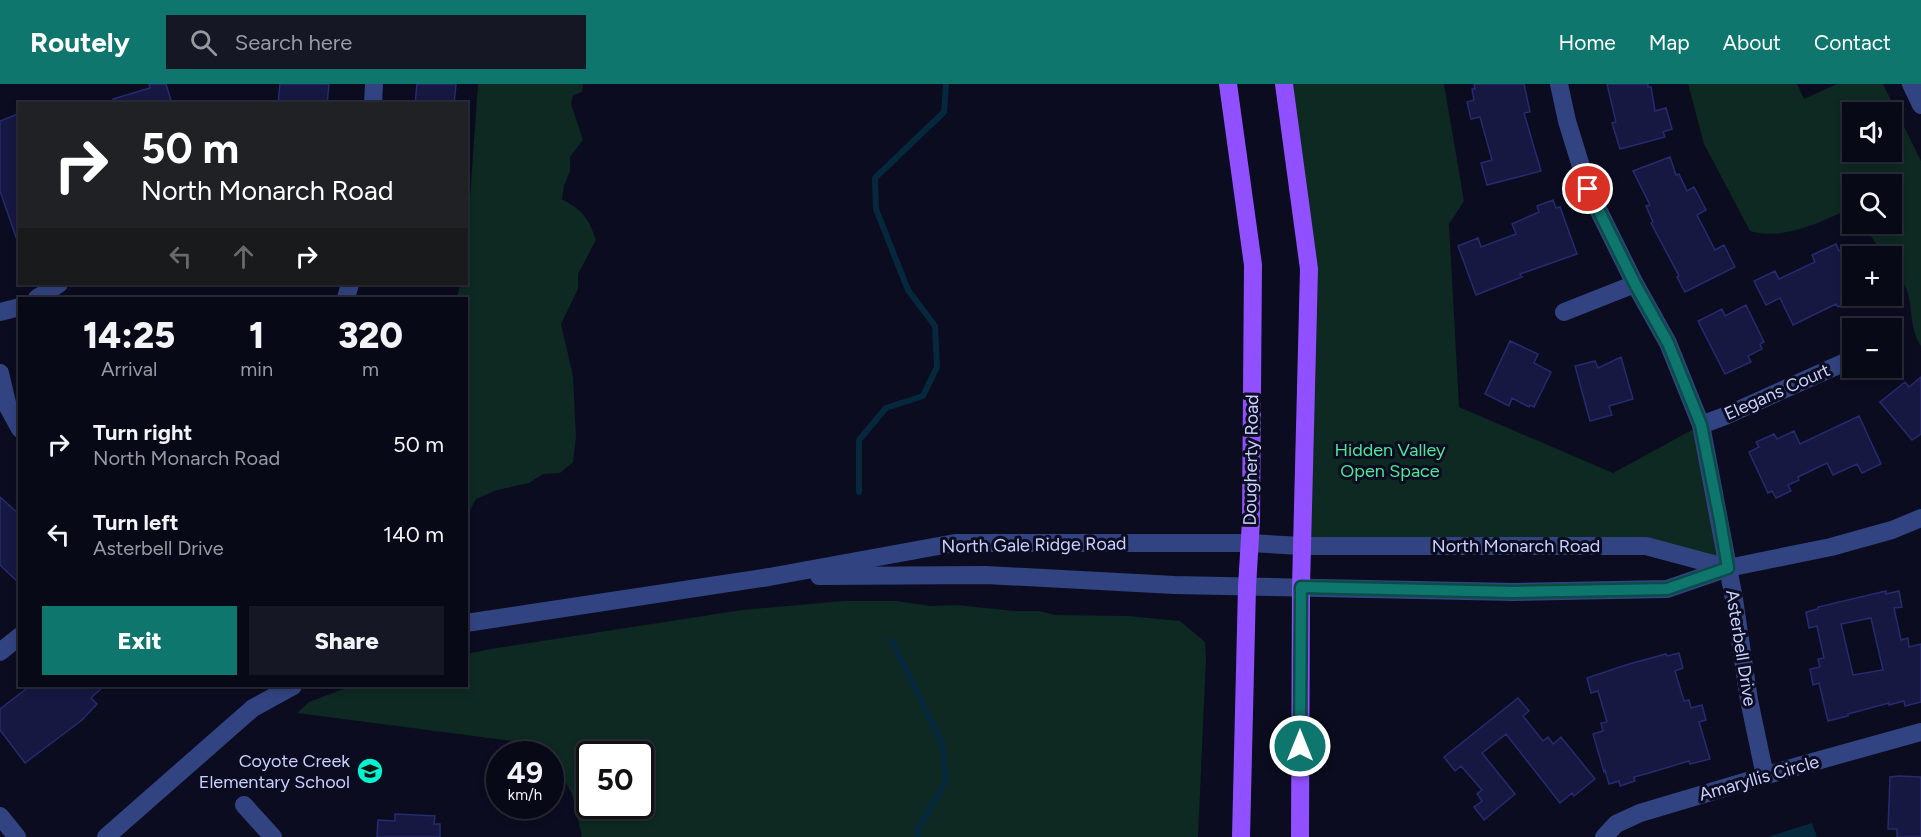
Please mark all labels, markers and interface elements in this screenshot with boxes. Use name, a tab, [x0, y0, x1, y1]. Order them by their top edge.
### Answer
search box	[166, 15, 586, 69]
text: Routely	[30, 25, 130, 59]
icon: search	[187, 26, 220, 59]
text: Search here	[235, 29, 352, 56]
text: Home	[1559, 30, 1616, 55]
text: Map	[1649, 30, 1690, 55]
text: About	[1723, 30, 1781, 55]
text: Contact	[1814, 30, 1891, 55]
map controls	[1842, 102, 1902, 378]
button: sound	[1842, 102, 1902, 162]
text: 50 m	[141, 123, 239, 174]
icon: right	[42, 126, 120, 204]
pin	[1562, 163, 1613, 214]
icon: arrive	[1571, 172, 1604, 205]
text: North Monarch Road	[141, 174, 394, 207]
button: search	[1842, 174, 1902, 234]
icon: left	[164, 240, 197, 273]
icon: ahead	[227, 240, 260, 273]
icon: right	[290, 240, 323, 273]
button: +	[1842, 246, 1902, 306]
text: 14:25	[83, 314, 175, 357]
text: 1	[249, 314, 264, 357]
text: 320	[338, 314, 403, 357]
button: −	[1842, 318, 1902, 378]
text: Arrival	[101, 357, 157, 381]
text: min	[240, 357, 273, 381]
text: m	[362, 357, 379, 381]
street label: Elegans Court	[1721, 359, 1833, 425]
street label: Dougherty Road	[1239, 394, 1263, 526]
text: Turn right	[93, 419, 192, 446]
icon: right	[42, 428, 75, 461]
text: 50 m	[393, 431, 444, 458]
park label: Hidden Valley Open Space	[1334, 439, 1446, 482]
text: North Monarch Road	[93, 446, 280, 470]
text: Turn left	[93, 509, 179, 536]
icon: left	[42, 518, 75, 551]
text: 140 m	[383, 521, 444, 548]
street label: North Gale Ridge Road	[941, 532, 1127, 558]
street label: North Monarch Road	[1432, 535, 1600, 557]
text: Asterbell Drive	[93, 536, 224, 560]
street label: Asterbell Drive	[1721, 588, 1761, 708]
button: Exit	[42, 606, 237, 675]
button: Share	[249, 606, 444, 675]
position arrow	[1268, 714, 1332, 778]
speed limit sign: 50	[576, 741, 654, 819]
place label: Coyote Creek Elementary School	[199, 750, 350, 793]
street label: Amaryllis Circle	[1696, 750, 1822, 806]
text: 49	[507, 754, 543, 791]
school or university icon: Coyote Creek Elementary School	[355, 756, 385, 786]
text: km/h	[508, 786, 542, 804]

